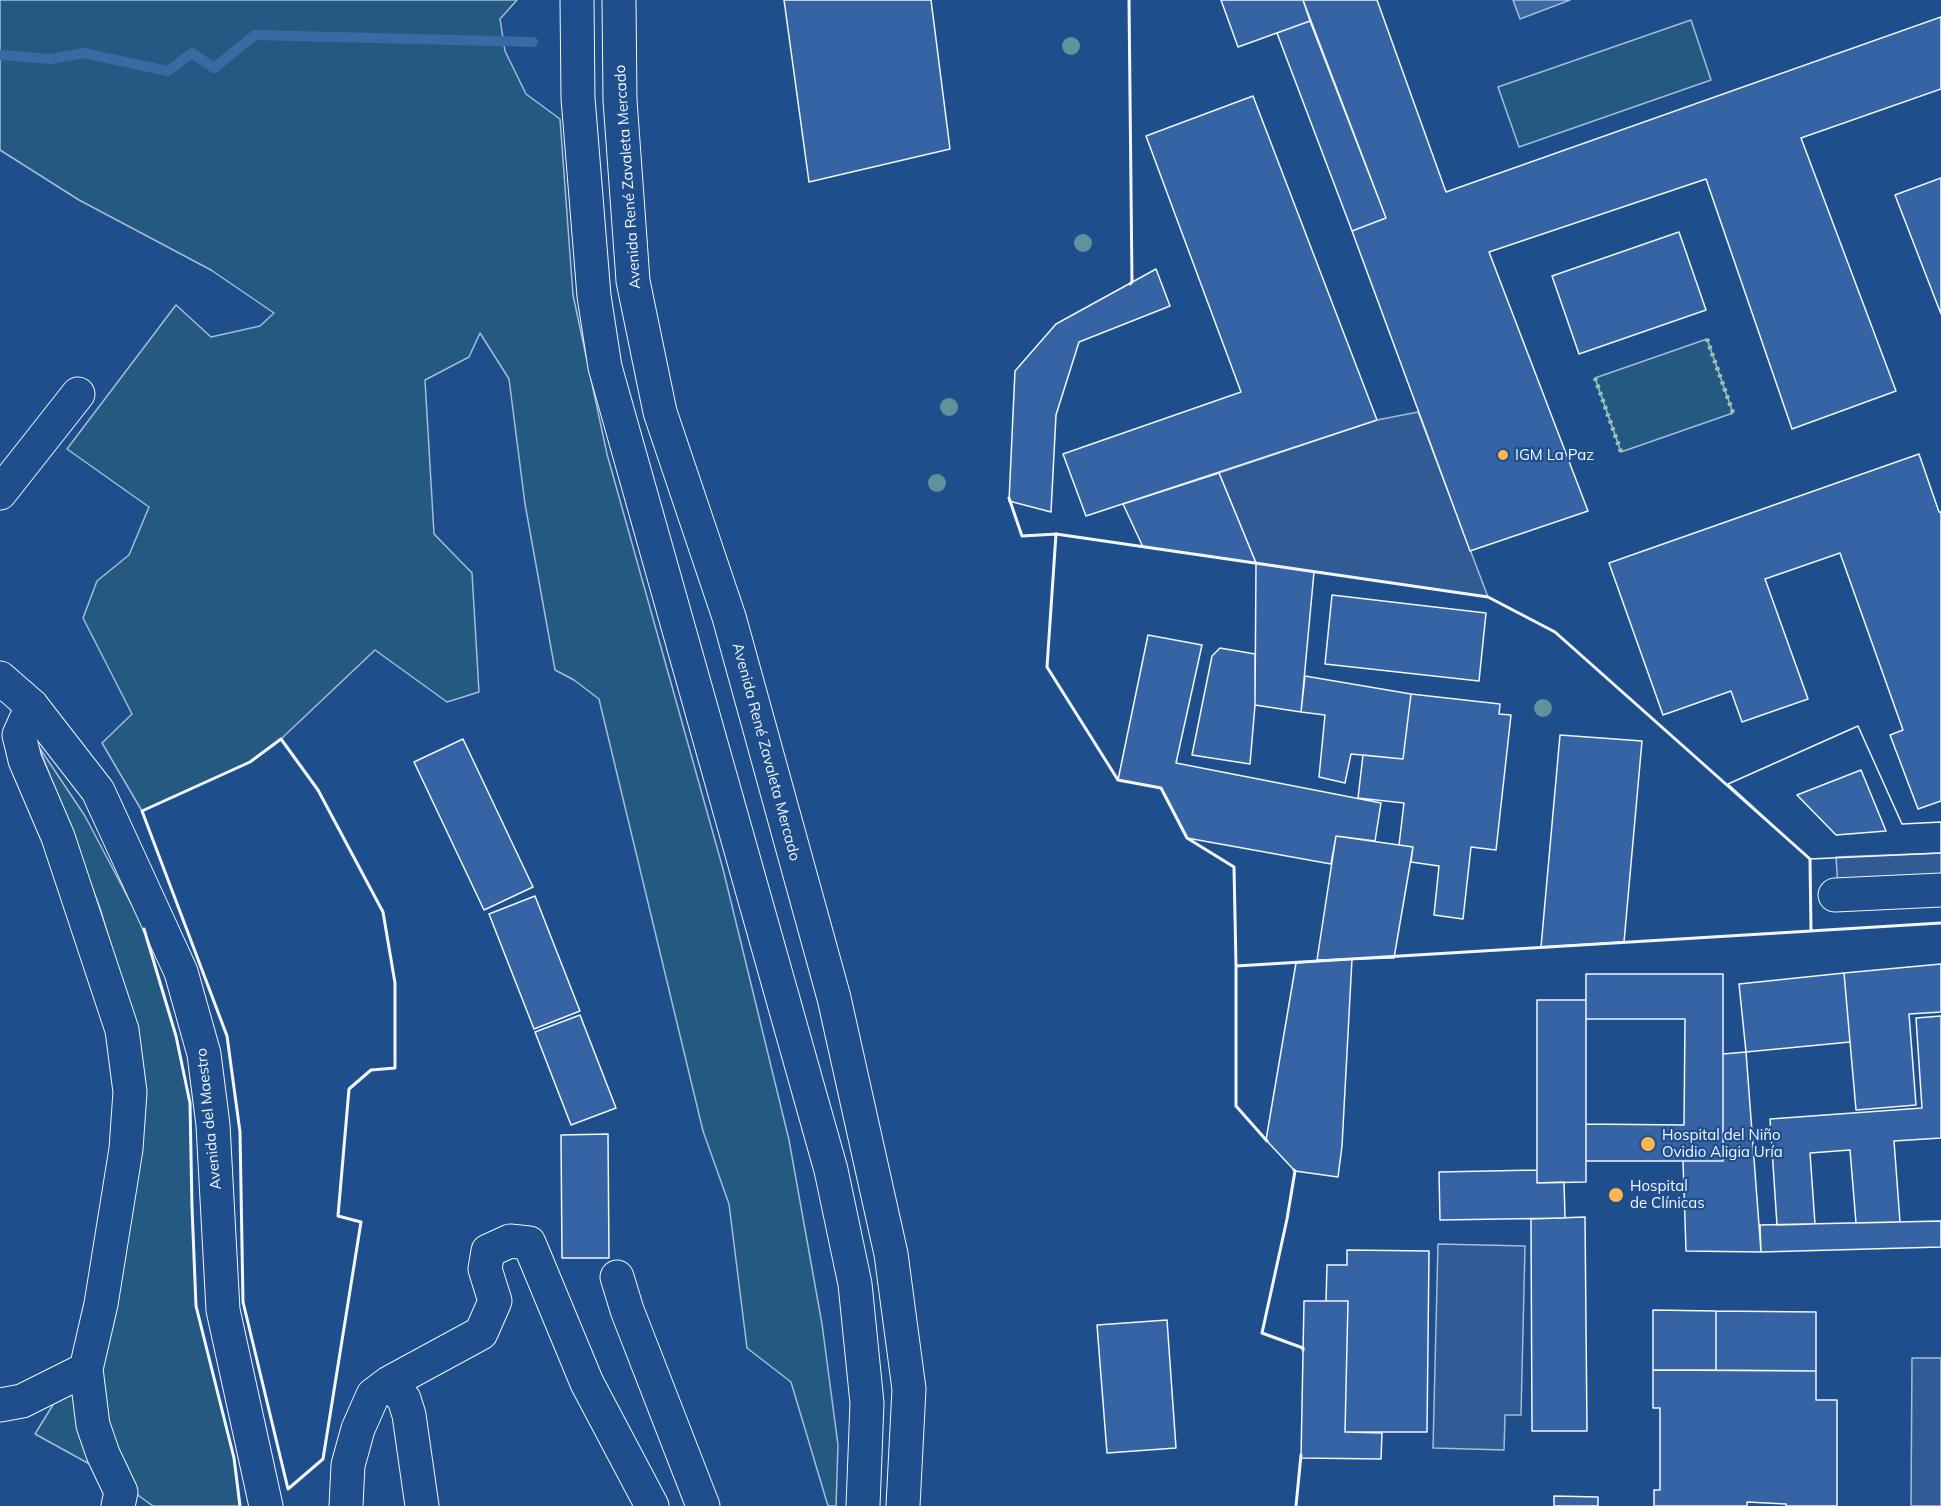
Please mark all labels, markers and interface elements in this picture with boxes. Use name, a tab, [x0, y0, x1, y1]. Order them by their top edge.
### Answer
street label: Avenida René Zavaleta Mercado	[611, 64, 645, 290]
place label: IGM La Paz	[1515, 446, 1594, 464]
marker: IGM La Paz	[1496, 448, 1510, 462]
street label: Avenida René Zavaleta Mercado	[728, 641, 804, 863]
street label: Avenida del Maestro	[193, 1047, 225, 1191]
place label: Hospital del Niño Ovidio Aligia Uría	[1662, 1126, 1783, 1161]
marker: Hospital del Niño Ovidio Aligia Uría	[1639, 1135, 1657, 1153]
place label: Hospital de Clínicas	[1630, 1177, 1705, 1212]
marker: Hospital de Clínicas	[1607, 1186, 1625, 1204]

